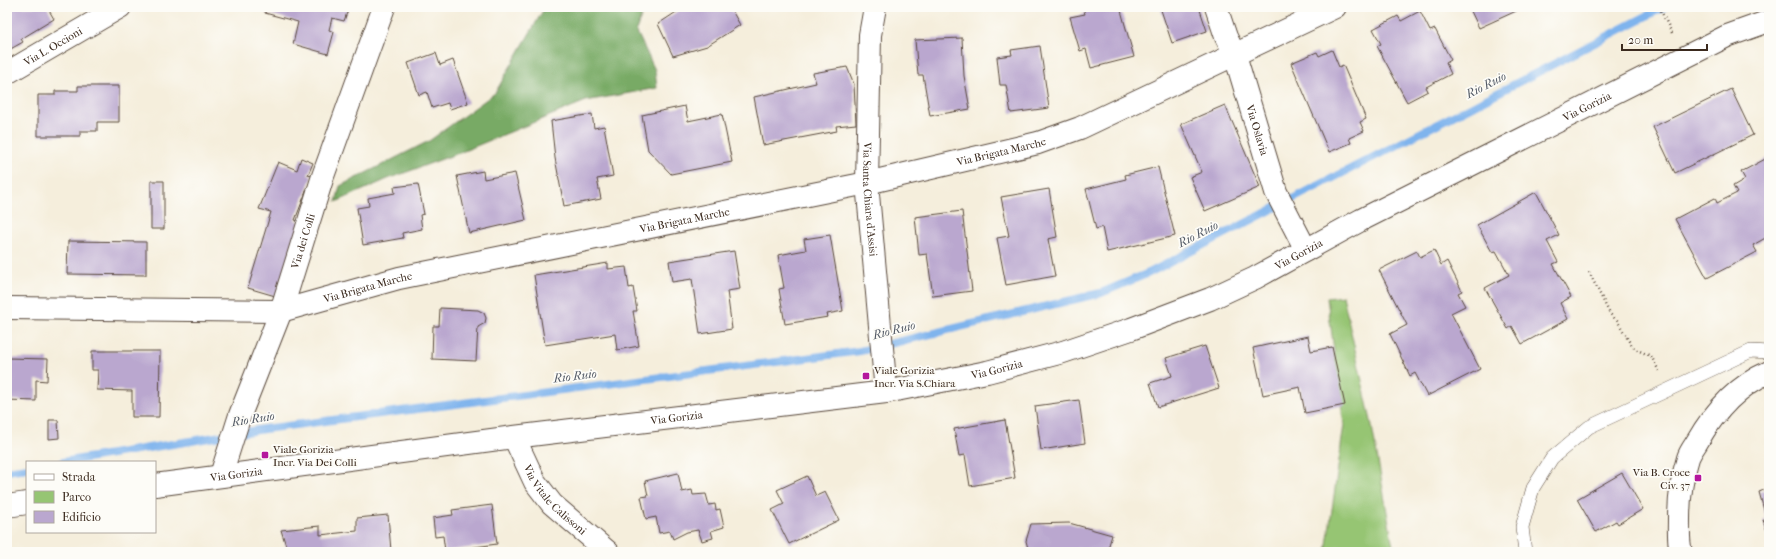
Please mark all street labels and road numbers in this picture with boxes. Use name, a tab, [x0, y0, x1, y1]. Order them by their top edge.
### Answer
street label: Via L. Occioni	[20, 24, 85, 69]
street label: Via Gorizia	[1560, 89, 1614, 124]
street label: Via Oslavia	[1243, 102, 1271, 158]
street label: Via Brigata Marche	[954, 134, 1048, 169]
street label: Via Santa Chiara d'Assisi	[860, 141, 880, 258]
street label: Via Brigata Marche	[638, 204, 731, 236]
street label: Via dei Colli	[288, 211, 318, 271]
street label: Via Gorizia	[1272, 236, 1325, 273]
street label: Via Brigata Marche	[321, 269, 414, 306]
street label: Via Gorizia	[969, 356, 1025, 382]
street label: Via Gorizia	[649, 408, 704, 427]
street label: Via Vitale Calissoni	[521, 461, 590, 538]
street label: Via Gorizia	[208, 464, 264, 484]

